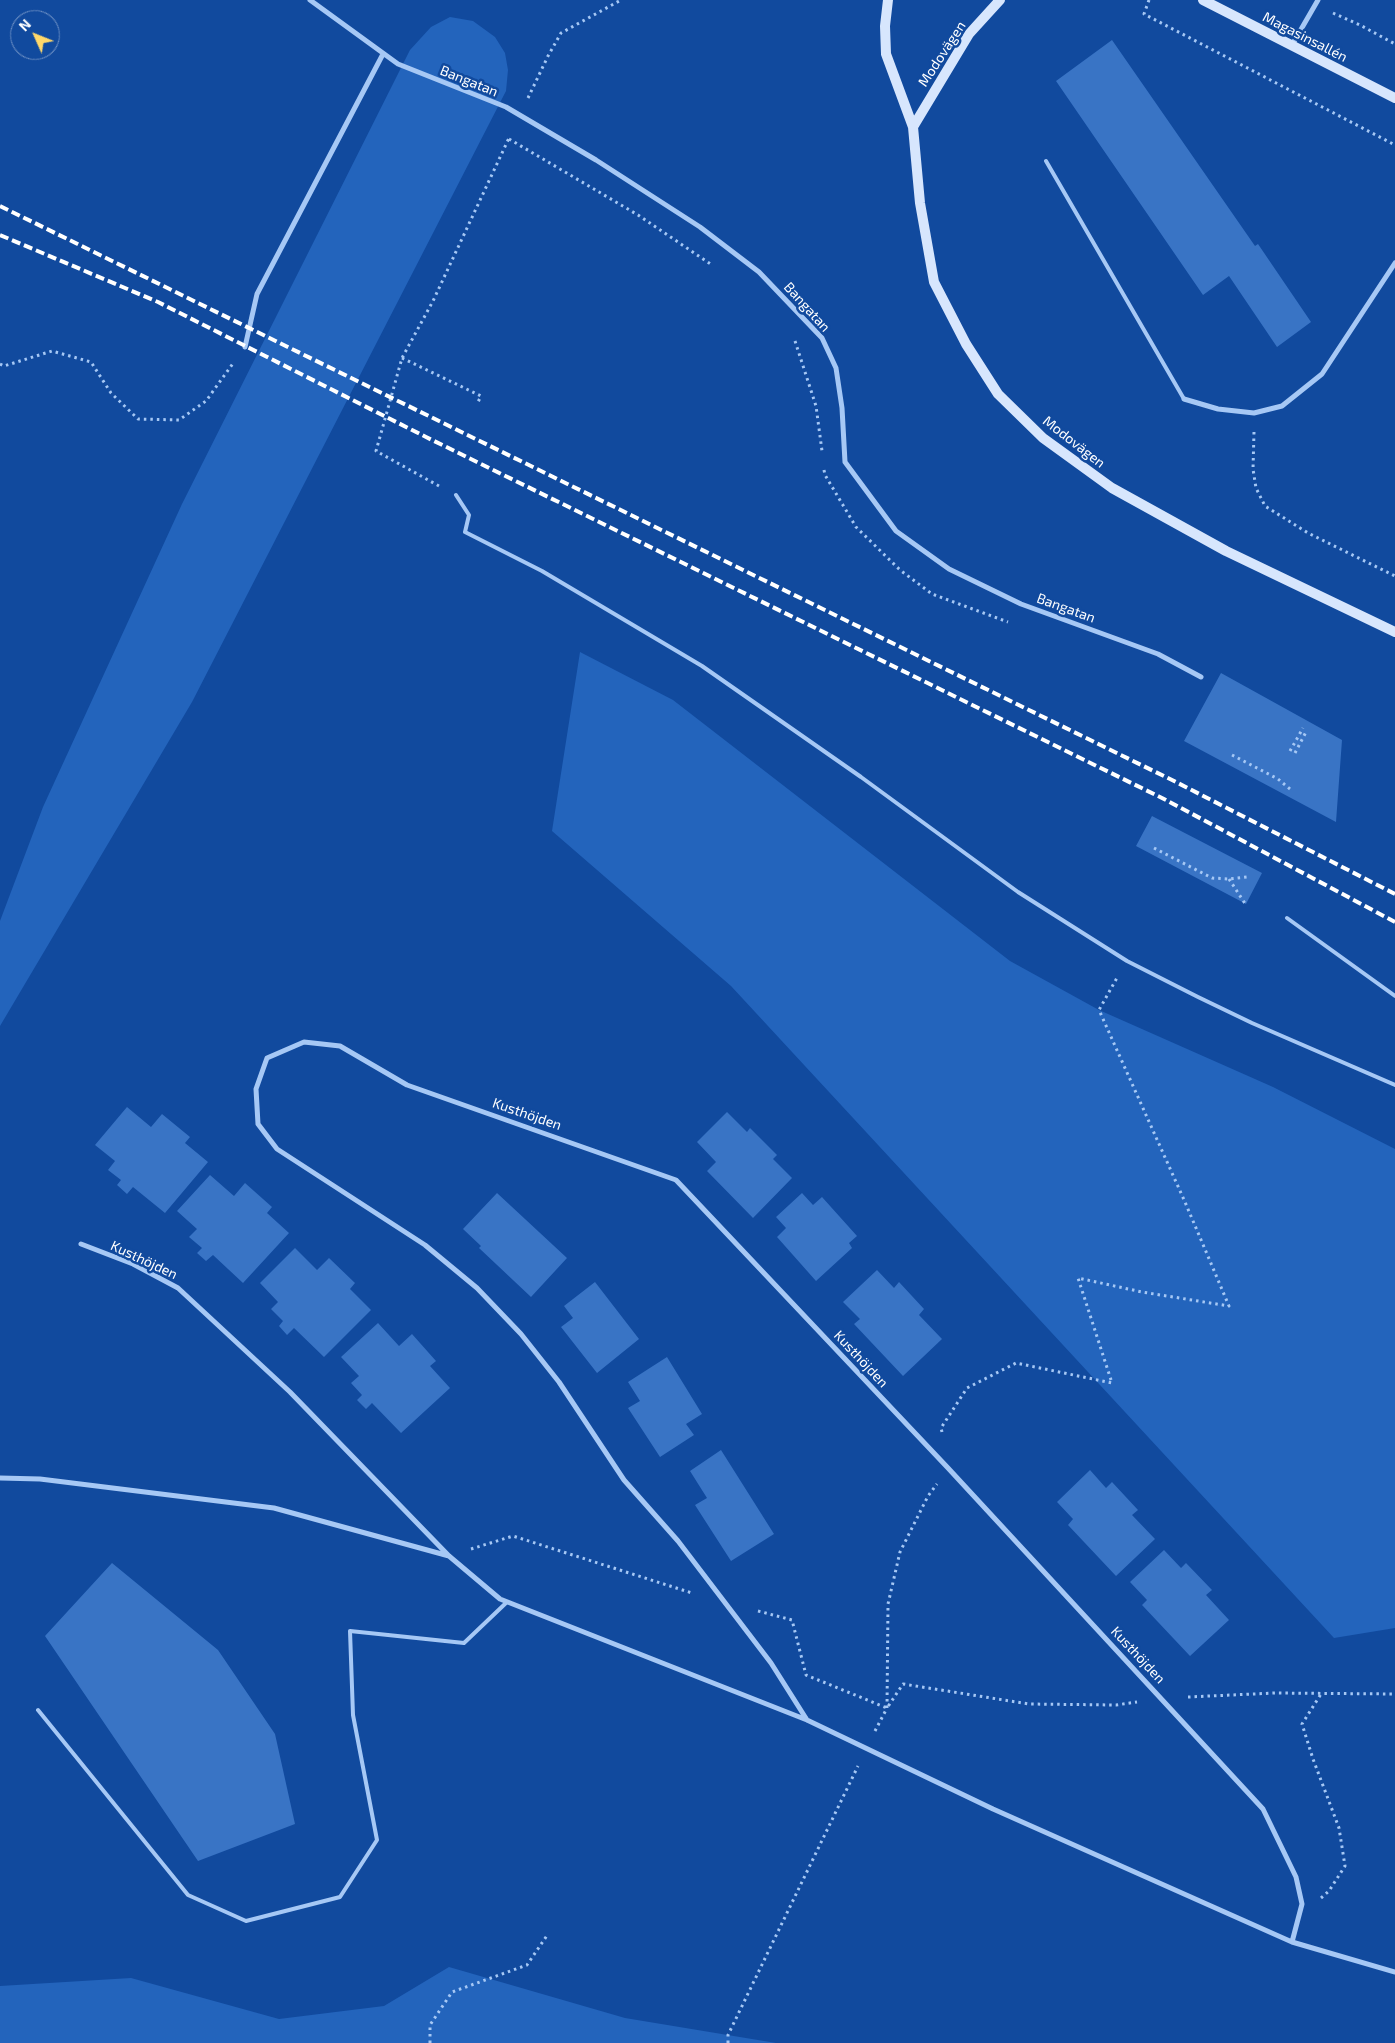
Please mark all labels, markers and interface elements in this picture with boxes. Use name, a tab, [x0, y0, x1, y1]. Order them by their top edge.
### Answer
street label: Magasinsallén	[1260, 8, 1350, 66]
north arrow	[10, 10, 60, 60]
text: N	[15, 15, 34, 34]
street label: Modovägen	[915, 18, 969, 90]
street label: Bangatan	[438, 62, 500, 100]
street label: Bangatan	[780, 279, 834, 335]
street label: Modovägen	[1039, 412, 1109, 472]
street label: Bangatan	[1034, 590, 1098, 626]
street label: Kusthöjden	[490, 1094, 564, 1134]
street label: Kusthöjden	[108, 1237, 180, 1283]
street label: Kusthöjden	[830, 1327, 892, 1391]
street label: Kusthöjden	[1107, 1623, 1169, 1687]

